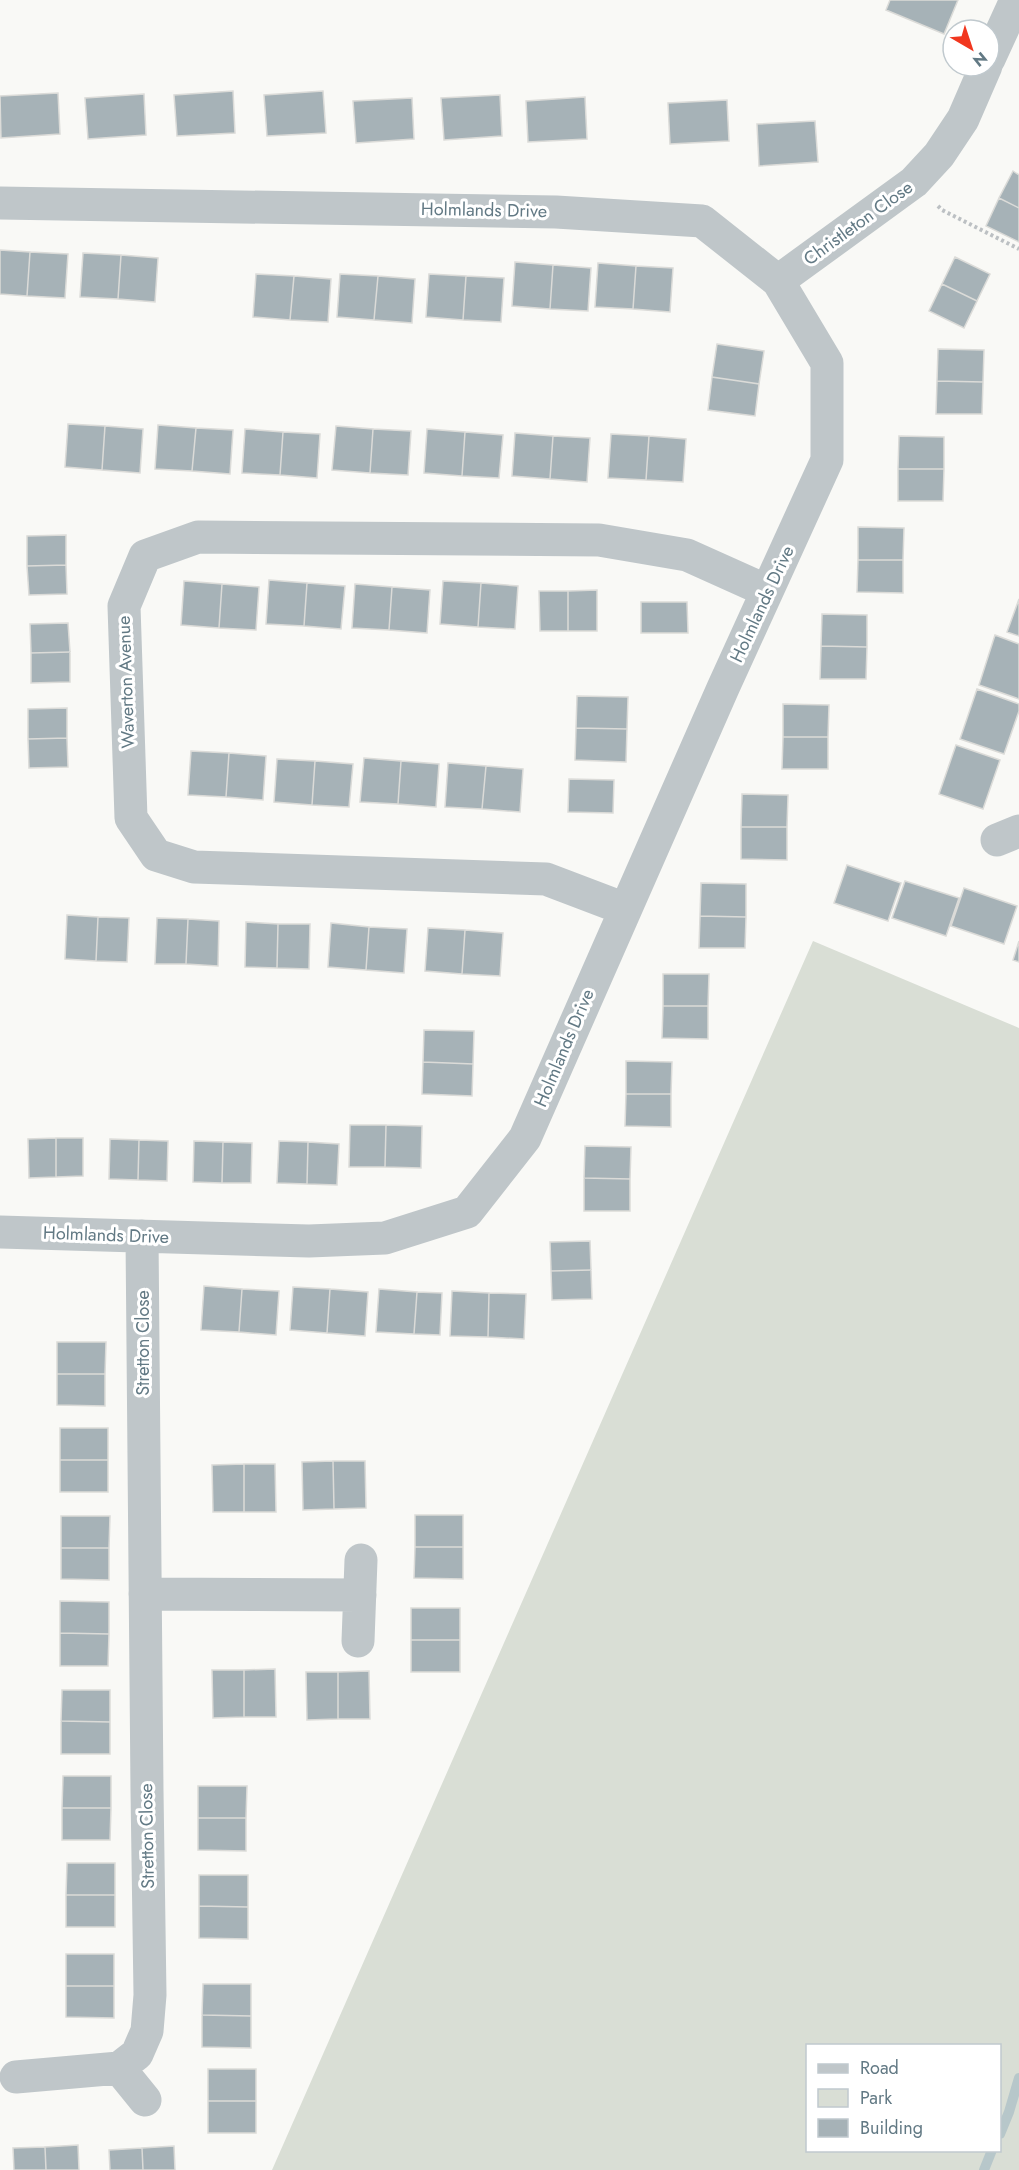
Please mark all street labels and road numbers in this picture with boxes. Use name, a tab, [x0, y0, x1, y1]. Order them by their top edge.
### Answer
street label: Christleton Close	[798, 174, 918, 272]
street label: Holmlands Drive	[421, 196, 547, 224]
street label: Holmlands Drive	[724, 541, 800, 667]
street label: Waverton Avenue	[111, 615, 141, 749]
street label: Holmlands Drive	[527, 985, 601, 1111]
street label: Holmlands Drive	[43, 1220, 169, 1250]
street label: Stretton Close	[130, 1290, 156, 1396]
street label: Stretton Close	[133, 1783, 161, 1889]

